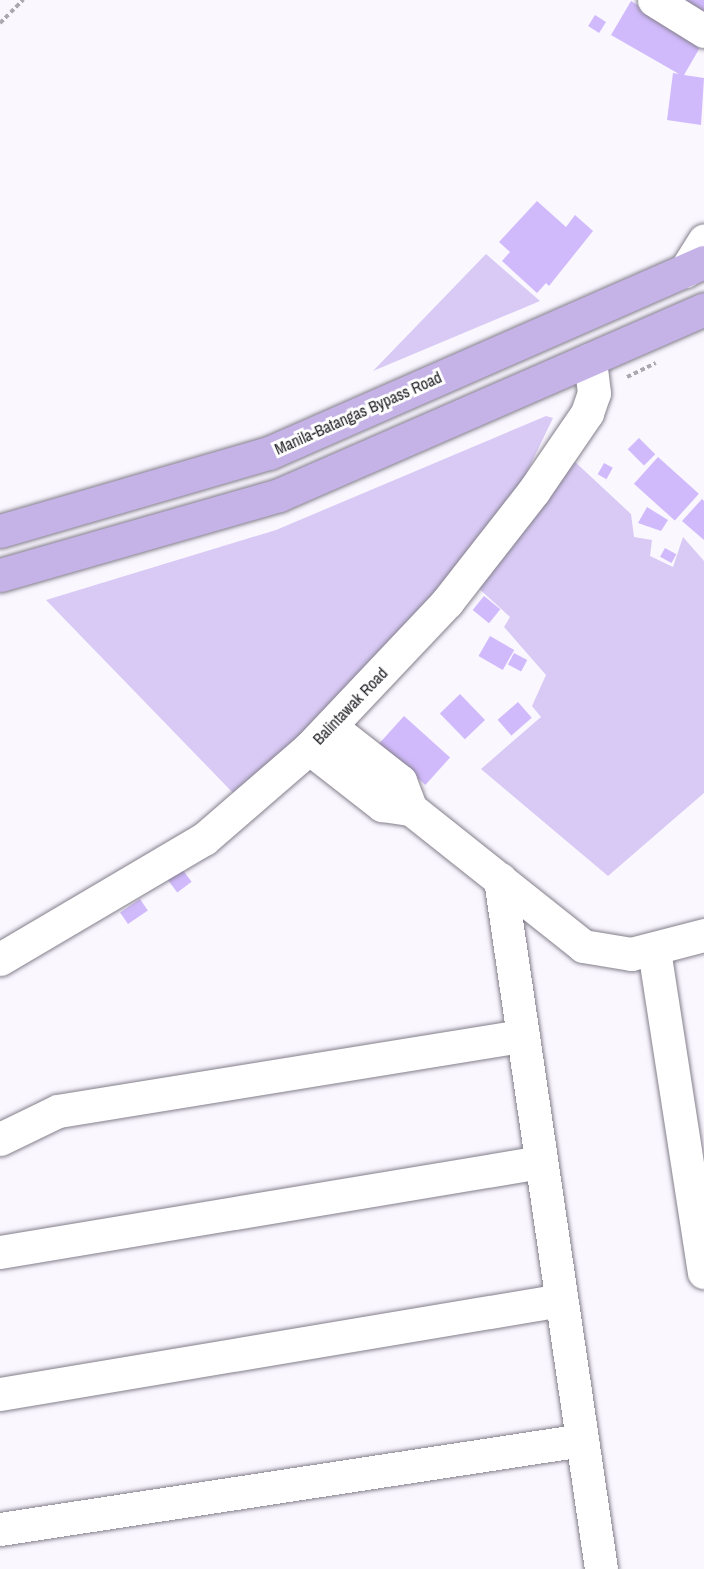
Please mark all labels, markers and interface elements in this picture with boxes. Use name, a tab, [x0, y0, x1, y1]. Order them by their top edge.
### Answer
street label: Manila-Batangas Bypass Road	[271, 367, 445, 459]
street label: Balintawak Road	[309, 664, 391, 748]

